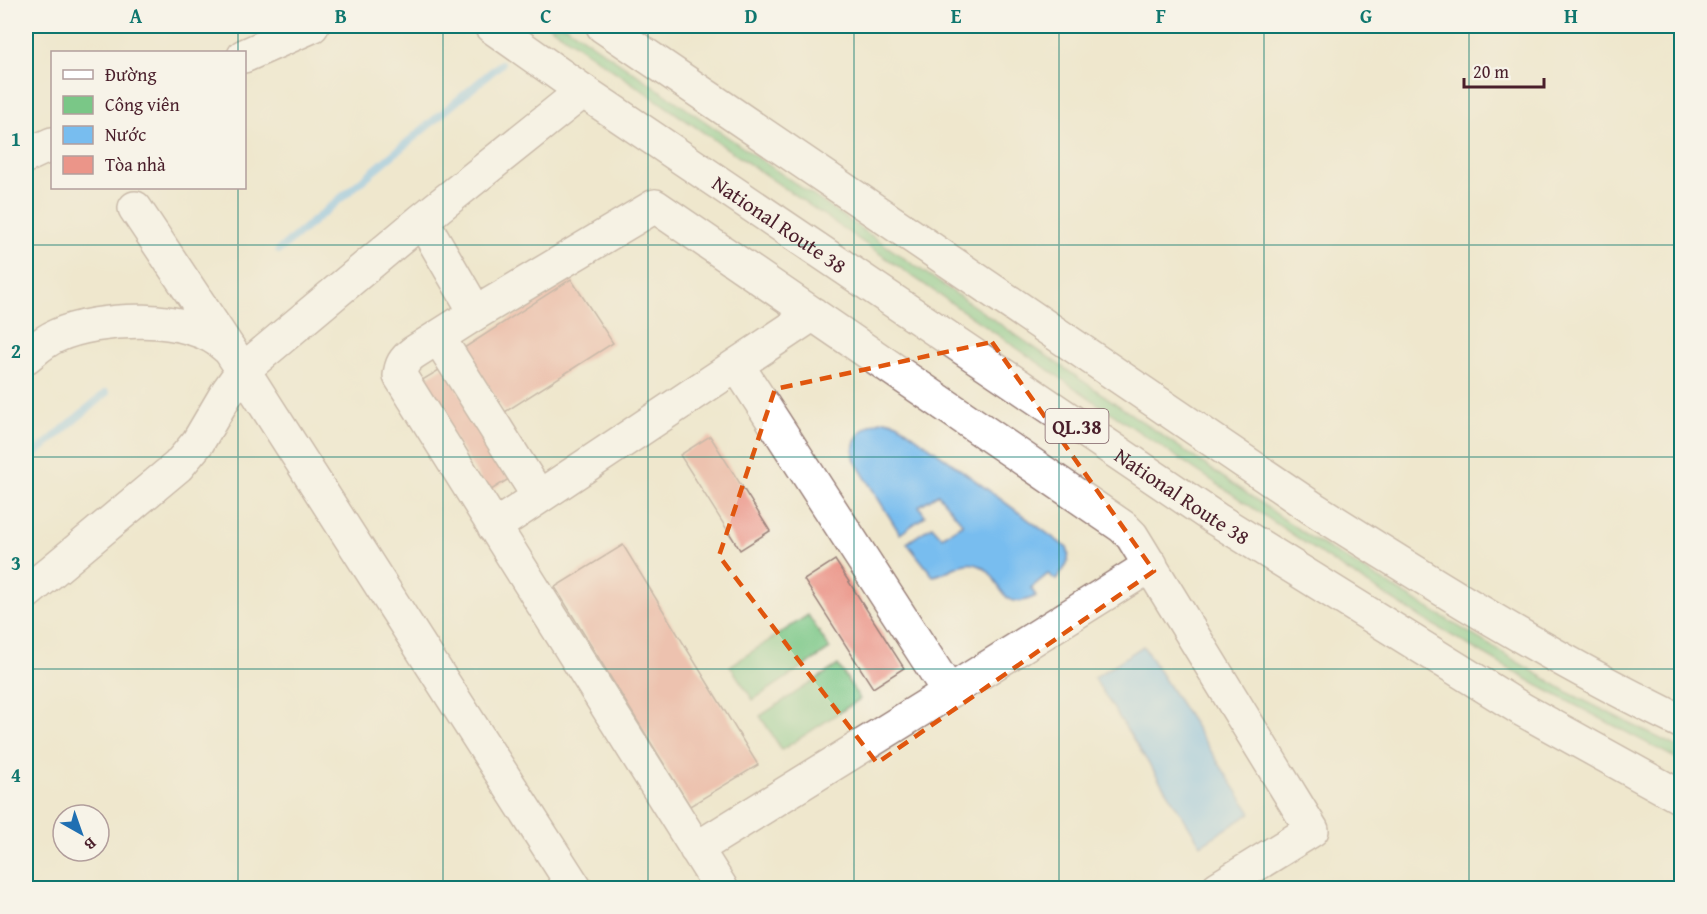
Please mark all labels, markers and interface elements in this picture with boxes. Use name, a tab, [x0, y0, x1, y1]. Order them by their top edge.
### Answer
text: A	[130, 1, 143, 30]
text: B	[335, 1, 347, 30]
text: C	[540, 1, 552, 30]
text: D	[744, 1, 758, 30]
text: E	[951, 1, 962, 30]
text: F	[1156, 1, 1166, 30]
text: G	[1360, 1, 1372, 30]
text: H	[1564, 1, 1578, 30]
legend	[51, 51, 246, 189]
scale bar	[1464, 51, 1544, 89]
text: 20 m	[1473, 58, 1509, 85]
text: Đường	[105, 61, 156, 88]
text: Công viên	[105, 91, 180, 118]
text: Nước	[105, 121, 146, 148]
text: 1	[11, 124, 21, 153]
text: Tòa nhà	[105, 151, 166, 178]
street label: National Route 38	[706, 167, 853, 281]
text: 2	[11, 336, 21, 365]
road number: QL.38	[1046, 409, 1108, 443]
street label: National Route 38	[1109, 440, 1256, 552]
text: 3	[11, 548, 21, 577]
text: 4	[11, 760, 21, 789]
north arrow	[51, 803, 111, 863]
text: B	[79, 832, 102, 857]

